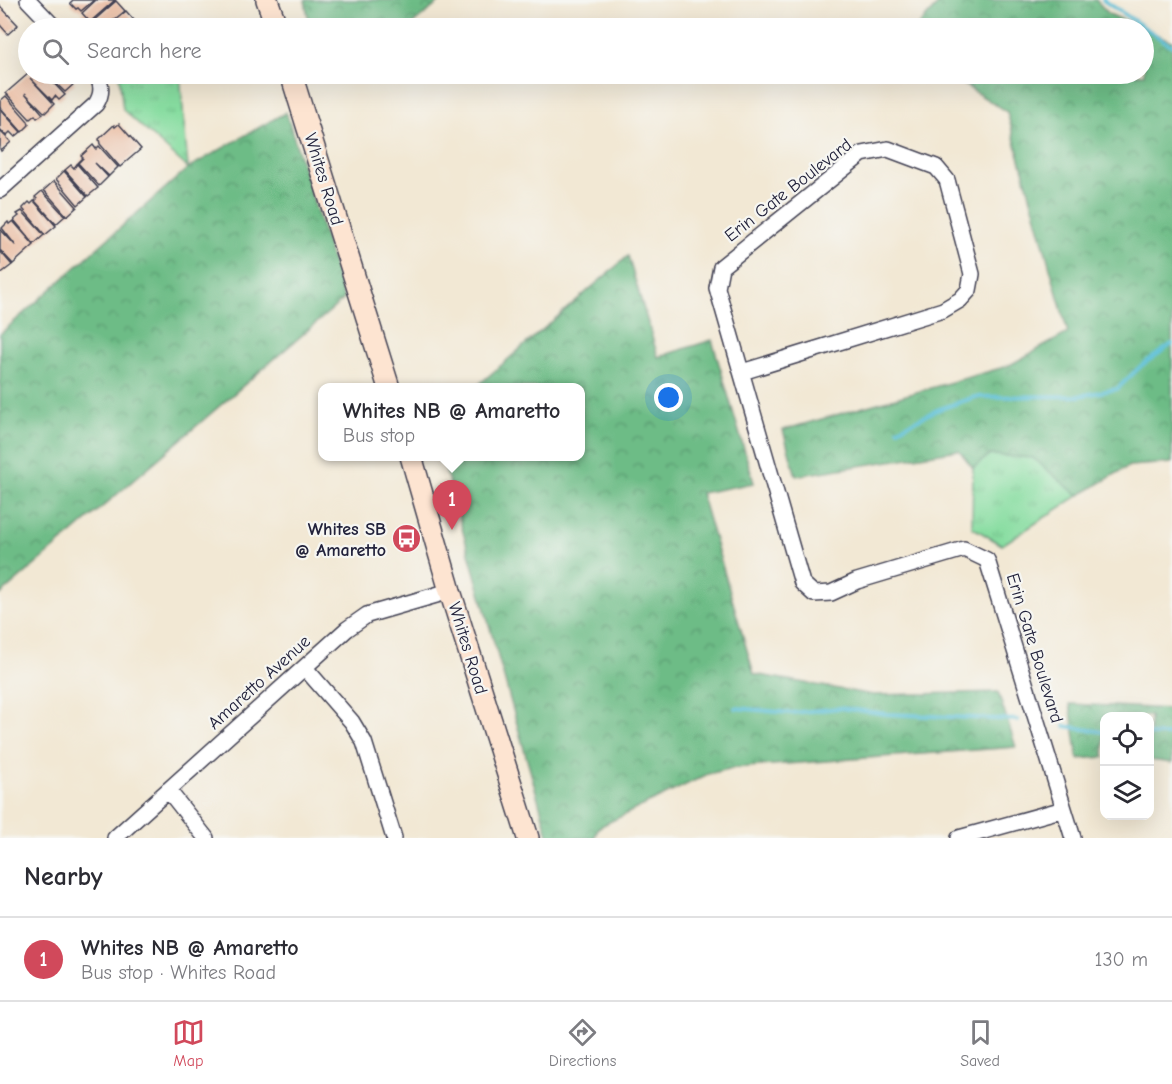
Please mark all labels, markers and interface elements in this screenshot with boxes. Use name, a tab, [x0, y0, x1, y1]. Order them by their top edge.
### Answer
search box	[18, 18, 1154, 84]
icon: search	[39, 35, 72, 68]
text: Search here	[87, 38, 202, 64]
street label: Whites Road	[300, 130, 348, 228]
street label: Erin Gate Boulevard	[721, 134, 856, 246]
popup	[318, 383, 585, 461]
your location	[654, 383, 683, 412]
text: Whites NB @ Amaretto	[343, 398, 560, 424]
text: Bus stop	[343, 424, 415, 447]
pin: 1	[432, 480, 472, 530]
place label: Whites SB @ Amaretto	[295, 519, 386, 561]
bus stop icon: Whites SB @ Amaretto	[391, 523, 423, 555]
street label: Erin Gate Boulevard	[1002, 571, 1067, 725]
street label: Whites Road	[444, 599, 492, 697]
street label: Amaretto Avenue	[204, 631, 315, 734]
map controls	[1100, 712, 1154, 820]
button: locate	[1100, 712, 1154, 766]
button: layers	[1100, 766, 1154, 820]
text: Nearby	[24, 862, 103, 892]
text: Whites NB @ Amaretto	[81, 935, 299, 961]
text: 1	[40, 948, 47, 971]
text: 130 m	[1095, 948, 1148, 971]
text: Bus stop · Whites Road	[81, 961, 276, 984]
tab: Map	[172, 1016, 205, 1070]
tab: Directions	[549, 1016, 616, 1070]
tab: Saved	[960, 1016, 1000, 1070]

